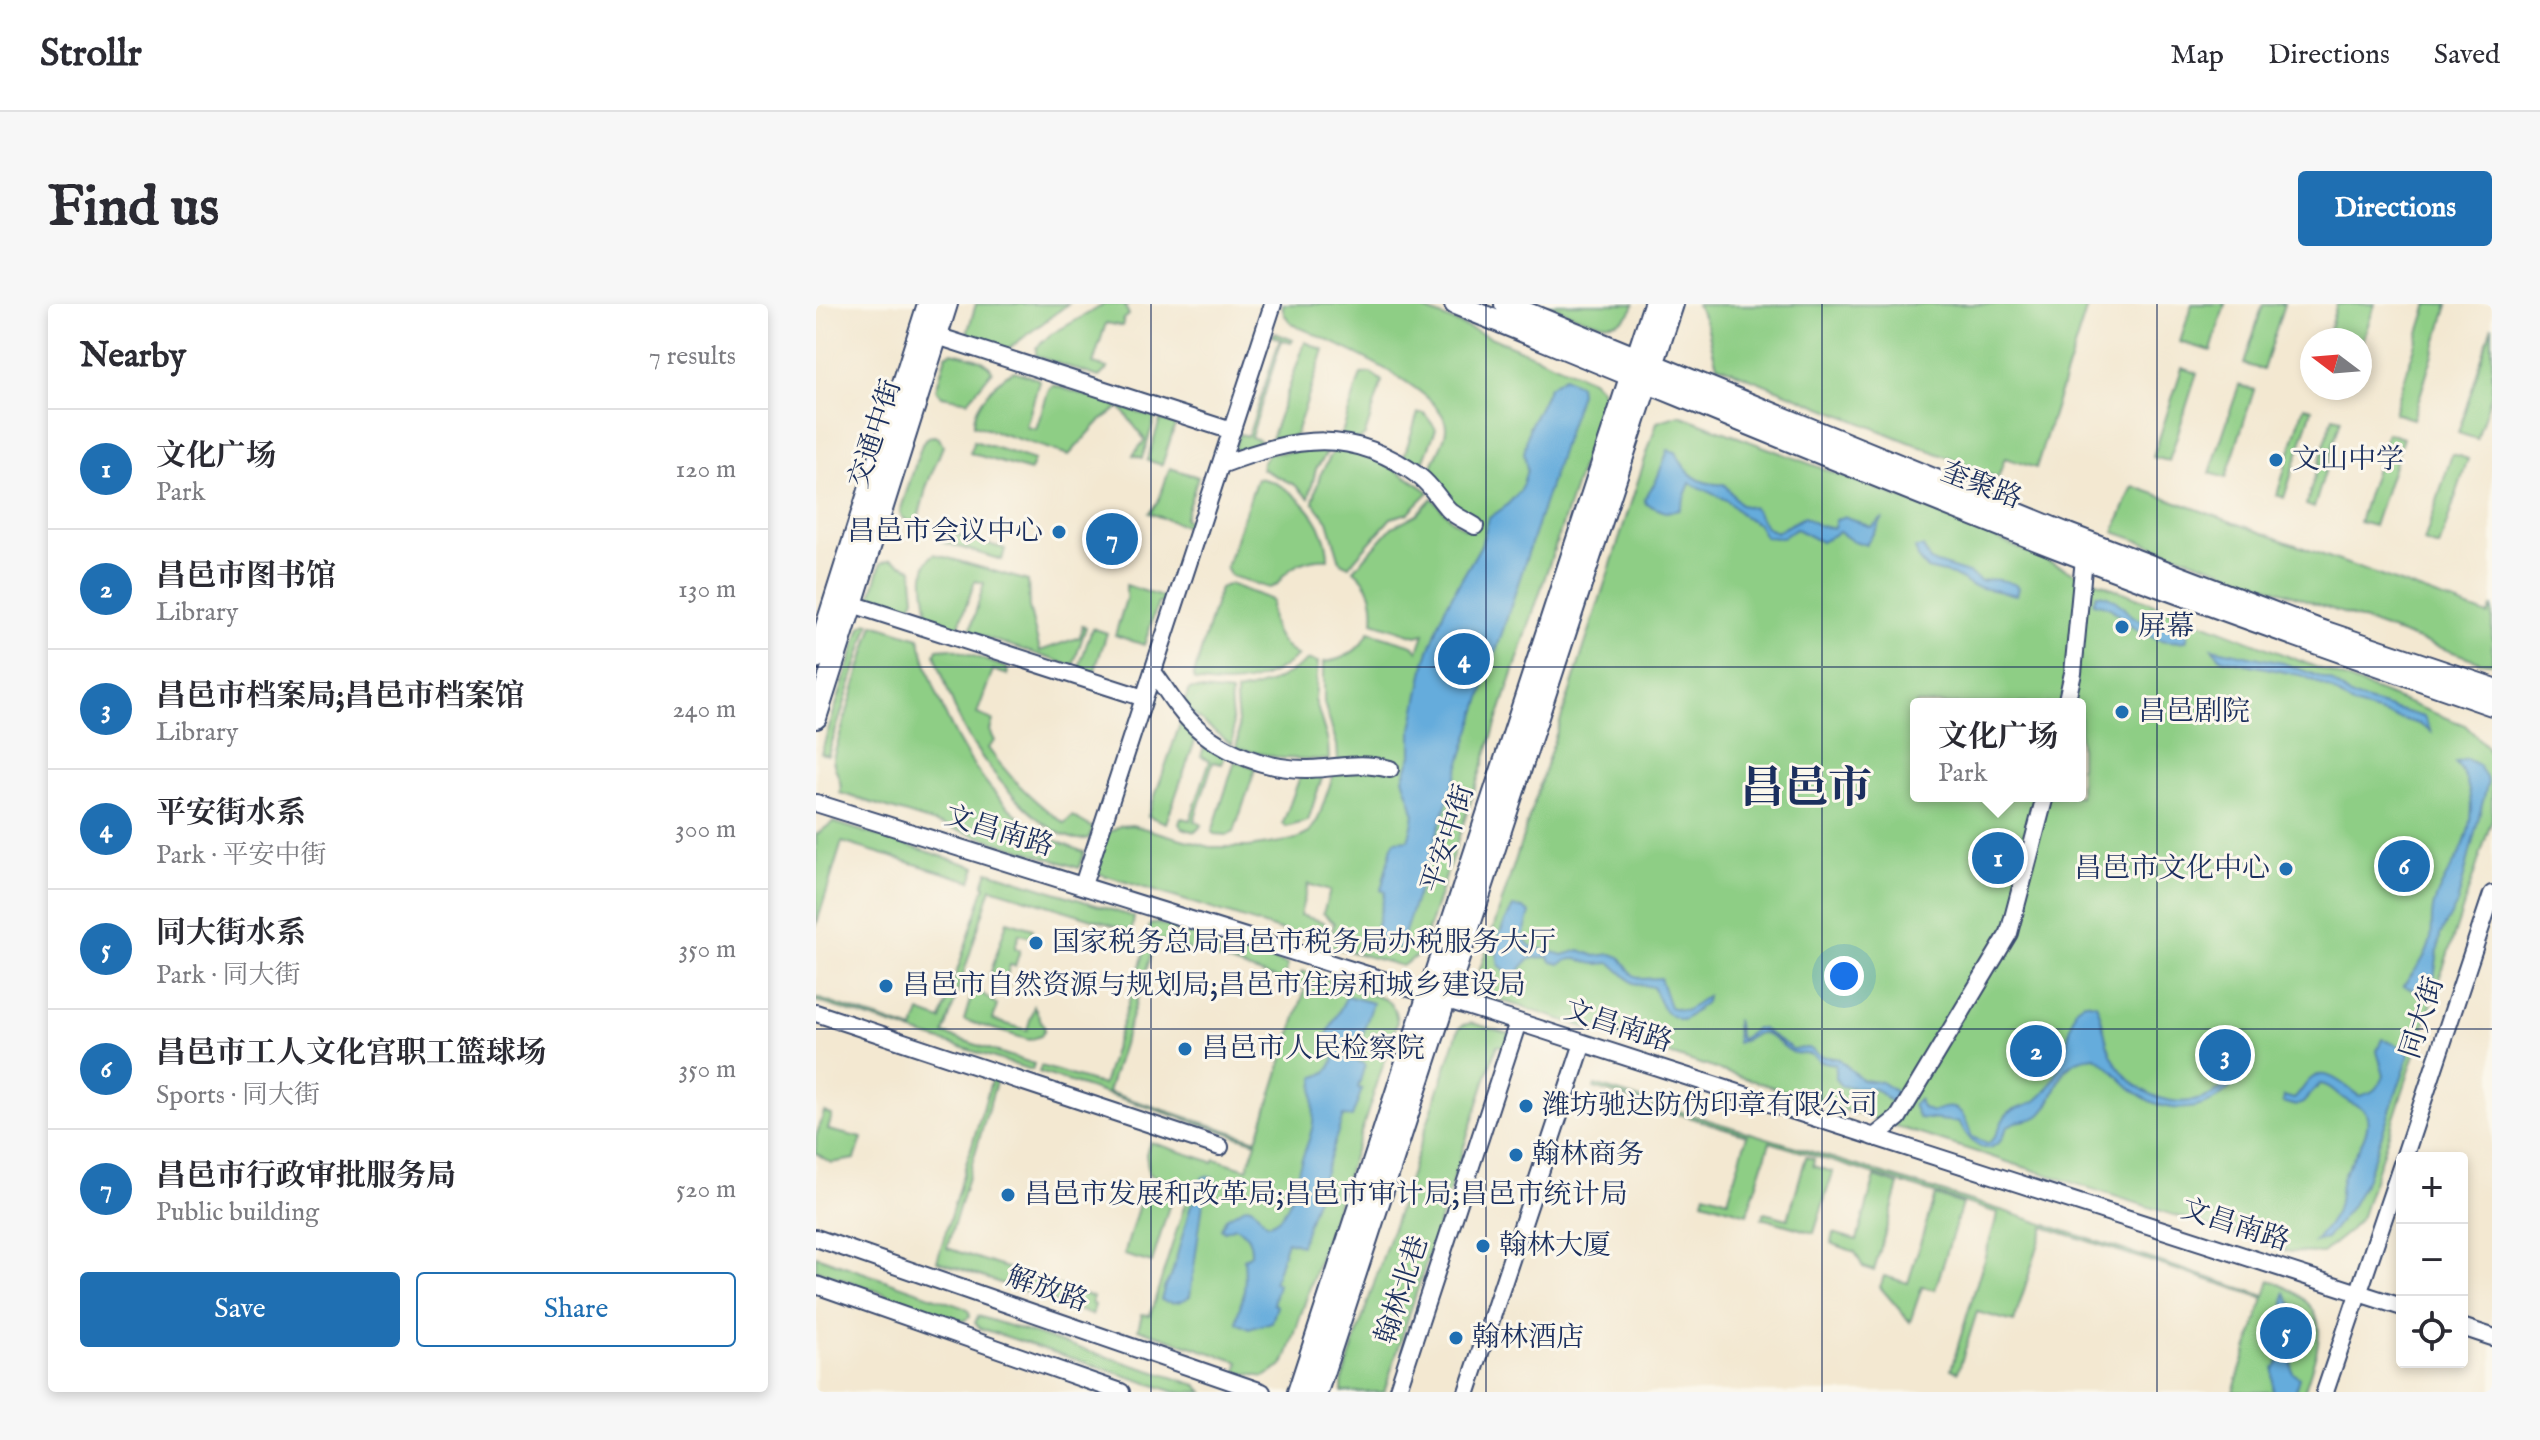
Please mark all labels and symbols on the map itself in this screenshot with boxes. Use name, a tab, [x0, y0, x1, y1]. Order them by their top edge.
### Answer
north arrow	[2300, 328, 2372, 400]
street label: 交通中街	[842, 375, 910, 493]
place label: 文山中学	[2292, 443, 2404, 478]
marker: 文山中学	[2267, 451, 2285, 469]
street label: 奎聚路	[1936, 455, 2026, 517]
pin: 7	[1086, 509, 1138, 569]
place label: 昌邑市会议中心	[847, 515, 1043, 550]
marker: 昌邑市会议中心	[1050, 523, 1068, 541]
place label: 屏幕	[2138, 610, 2194, 645]
marker: 屏幕	[2113, 618, 2131, 636]
pin: 4	[1438, 629, 1490, 689]
place label: 昌邑剧院	[2138, 695, 2250, 730]
marker: 昌邑剧院	[2113, 703, 2131, 721]
district label: 昌邑市	[1740, 762, 1872, 818]
street label: 平安中街	[1415, 780, 1483, 898]
street label: 文昌南路	[940, 799, 1058, 865]
pin: 1	[1972, 828, 2024, 888]
pin: 6	[2378, 836, 2430, 896]
place label: 昌邑市文化中心	[2074, 852, 2270, 887]
marker: 昌邑市文化中心	[2277, 860, 2295, 878]
place label: 国家税务总局昌邑市税务局办税服务大厅	[1052, 926, 1556, 961]
marker: 国家税务总局昌邑市税务局办税服务大厅	[1027, 934, 1045, 952]
your location	[1824, 956, 1864, 996]
place label: 昌邑市自然资源与规划局;昌邑市住房和城乡建设局	[902, 969, 1526, 1004]
street label: 同大街	[2393, 973, 2453, 1063]
marker: 昌邑市自然资源与规划局;昌邑市住房和城乡建设局	[877, 977, 895, 995]
street label: 文昌南路	[1559, 993, 1677, 1061]
pin: 2	[2010, 1021, 2062, 1081]
pin: 3	[2199, 1025, 2251, 1085]
place label: 昌邑市人民检察院	[1201, 1032, 1425, 1067]
marker: 昌邑市人民检察院	[1176, 1040, 1194, 1058]
place label: 潍坊驰达防伪印章有限公司	[1542, 1089, 1878, 1124]
marker: 潍坊驰达防伪印章有限公司	[1517, 1097, 1535, 1115]
place label: 翰林商务	[1532, 1138, 1644, 1173]
marker: 翰林商务	[1507, 1146, 1525, 1164]
place label: 昌邑市发展和改革局;昌邑市审计局;昌邑市统计局	[1024, 1178, 1628, 1213]
marker: 昌邑市发展和改革局;昌邑市审计局;昌邑市统计局	[999, 1186, 1017, 1204]
street label: 文昌南路	[2176, 1192, 2294, 1260]
place label: 翰林大厦	[1499, 1229, 1611, 1264]
street label: 翰林北巷	[1369, 1231, 1437, 1349]
marker: 翰林大厦	[1474, 1237, 1492, 1255]
street label: 解放路	[1002, 1260, 1092, 1320]
pin: 5	[2260, 1303, 2312, 1363]
place label: 翰林酒店	[1472, 1321, 1584, 1356]
marker: 翰林酒店	[1447, 1329, 1465, 1347]

